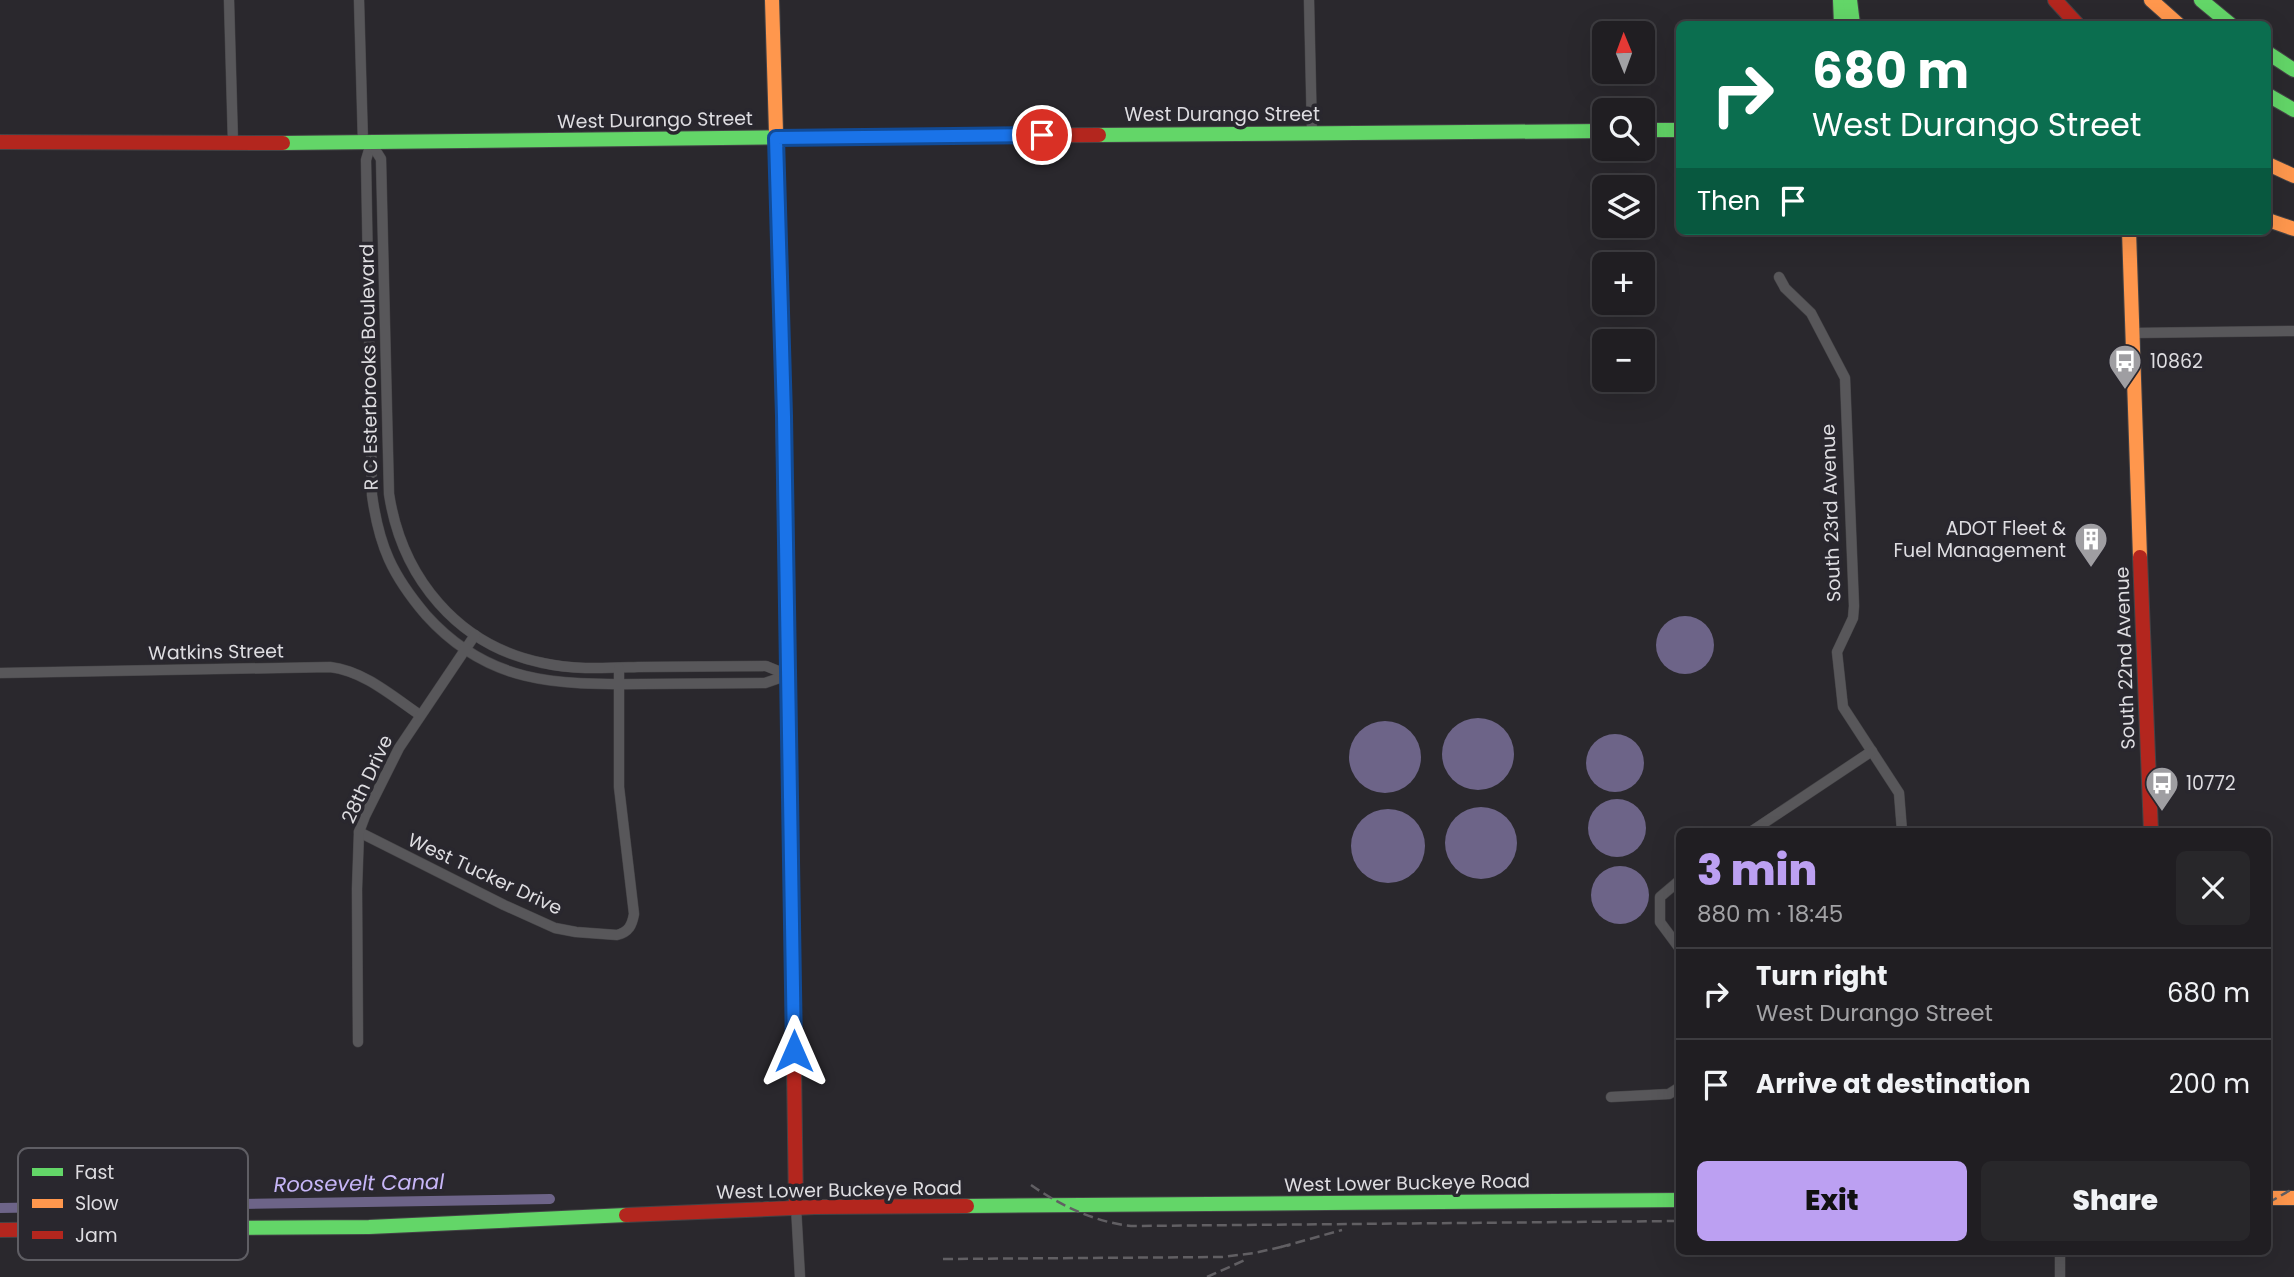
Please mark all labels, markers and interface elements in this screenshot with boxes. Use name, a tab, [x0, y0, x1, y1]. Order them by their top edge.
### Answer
north arrow	[1592, 21, 1656, 84]
map controls	[1592, 21, 1655, 392]
text: 680 m	[1812, 37, 1969, 105]
icon: right	[1697, 49, 1788, 140]
button: search	[1592, 98, 1655, 161]
street label: West Durango Street	[1124, 101, 1320, 128]
text: West Durango Street	[1812, 102, 2141, 147]
street label: West Durango Street	[557, 105, 753, 135]
pin	[1012, 105, 1072, 165]
icon: arrive	[1023, 116, 1061, 154]
button: layers	[1592, 175, 1655, 238]
icon: arrive	[1774, 182, 1812, 220]
text: Then	[1697, 183, 1760, 219]
street label: R C Esterbrooks Boulevard	[353, 243, 385, 491]
button: +	[1592, 252, 1655, 315]
button: −	[1592, 329, 1655, 392]
bus stop icon: 10862	[2106, 342, 2144, 391]
place label: 10862	[2150, 348, 2203, 375]
street label: South 23rd Avenue	[1814, 424, 1848, 602]
place label: ADOT Fleet & Fuel Management	[1893, 515, 2066, 564]
building icon: ADOT Fleet & Fuel Management	[2072, 520, 2110, 569]
street label: South 22nd Avenue	[2108, 566, 2142, 750]
street label: Watkins Street	[148, 637, 284, 667]
street label: 28th Drive	[335, 730, 399, 828]
bus stop icon: 10772	[2143, 764, 2181, 813]
place label: 10772	[2186, 770, 2236, 797]
street label: West Tucker Drive	[403, 826, 567, 922]
text: 3 min	[1697, 841, 1817, 900]
button: close	[2176, 851, 2250, 925]
text: 880 m · 18:45	[1697, 898, 1843, 930]
text: Turn right	[1756, 958, 1888, 994]
icon: right	[1697, 975, 1735, 1013]
text: 680 m	[2167, 975, 2250, 1011]
text: West Durango Street	[1756, 997, 1993, 1029]
position arrow	[757, 1014, 831, 1088]
icon: arrive	[1697, 1066, 1735, 1104]
text: Arrive at destination	[1756, 1066, 2031, 1102]
text: 200 m	[2169, 1066, 2250, 1102]
legend	[18, 1148, 248, 1260]
text: Fast	[75, 1159, 114, 1186]
button: Exit	[1697, 1161, 1967, 1241]
button: Share	[1981, 1161, 2250, 1241]
water label: Roosevelt Canal	[273, 1167, 445, 1199]
street label: West Lower Buckeye Road	[1284, 1167, 1530, 1199]
street label: West Lower Buckeye Road	[716, 1174, 962, 1206]
text: Slow	[75, 1190, 119, 1217]
text: Jam	[75, 1222, 117, 1249]

